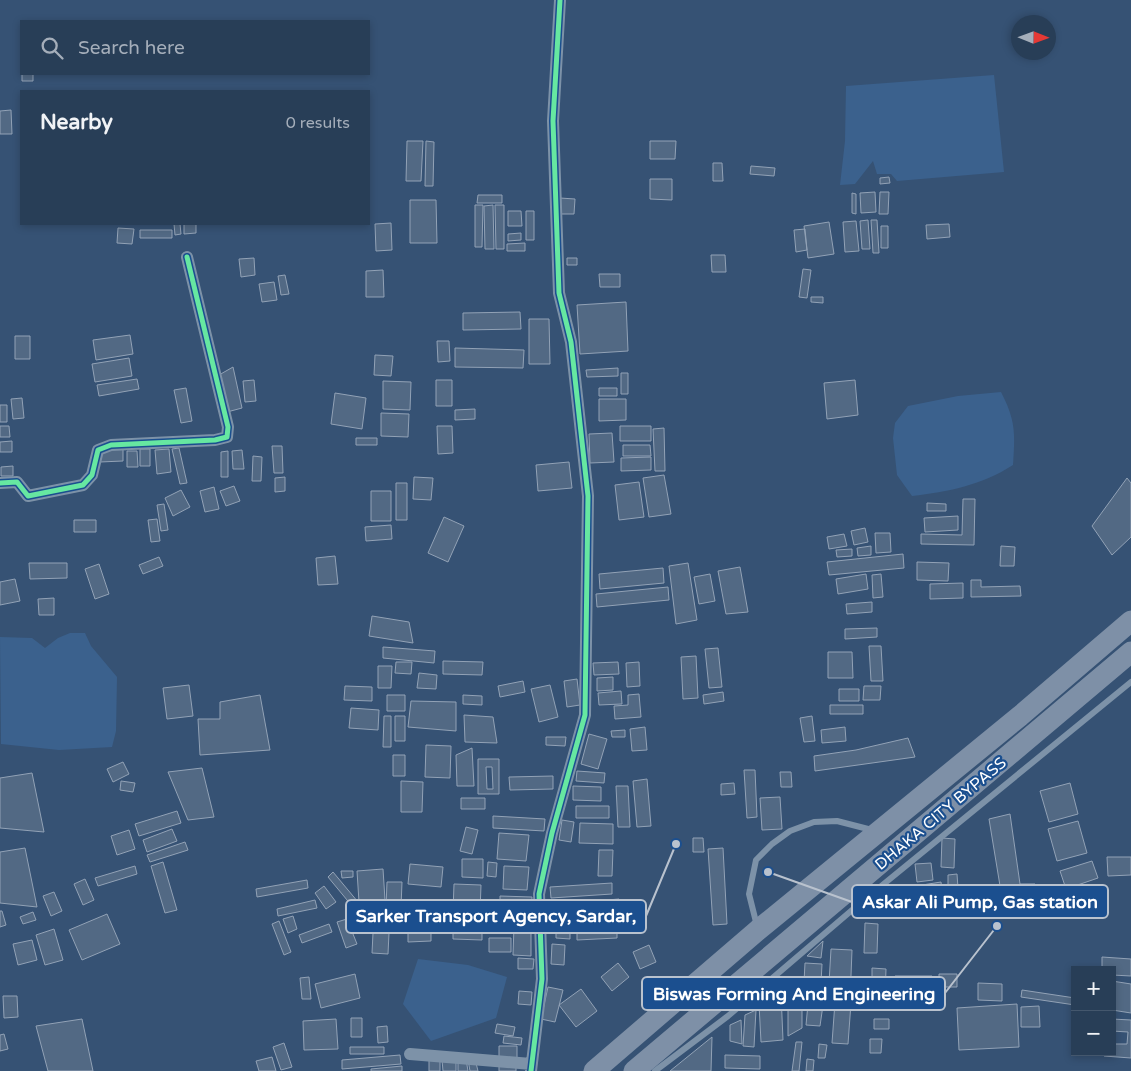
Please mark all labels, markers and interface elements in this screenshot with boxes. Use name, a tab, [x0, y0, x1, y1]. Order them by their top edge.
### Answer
north arrow	[1011, 15, 1056, 60]
search box	[20, 20, 370, 75]
icon: search	[38, 34, 66, 62]
text: Search here	[78, 37, 185, 59]
text: Nearby	[40, 110, 113, 135]
text: 0 results	[286, 113, 350, 133]
street label: DHAKA CITY BYPASS	[871, 753, 1011, 875]
callout: Askar Ali Pump, Gas station	[852, 885, 1108, 918]
text: Askar Ali Pump, Gas station	[862, 891, 1098, 913]
callout: Sarker Transport Agency, Sardar,	[346, 900, 646, 933]
text: Sarker Transport Agency, Sardar,	[356, 905, 636, 927]
map controls	[1071, 966, 1116, 1056]
button: +	[1071, 966, 1116, 1011]
callout: Biswas Forming And Engineering	[642, 977, 945, 1010]
text: Biswas Forming And Engineering	[653, 983, 935, 1005]
button: −	[1071, 1011, 1116, 1056]

